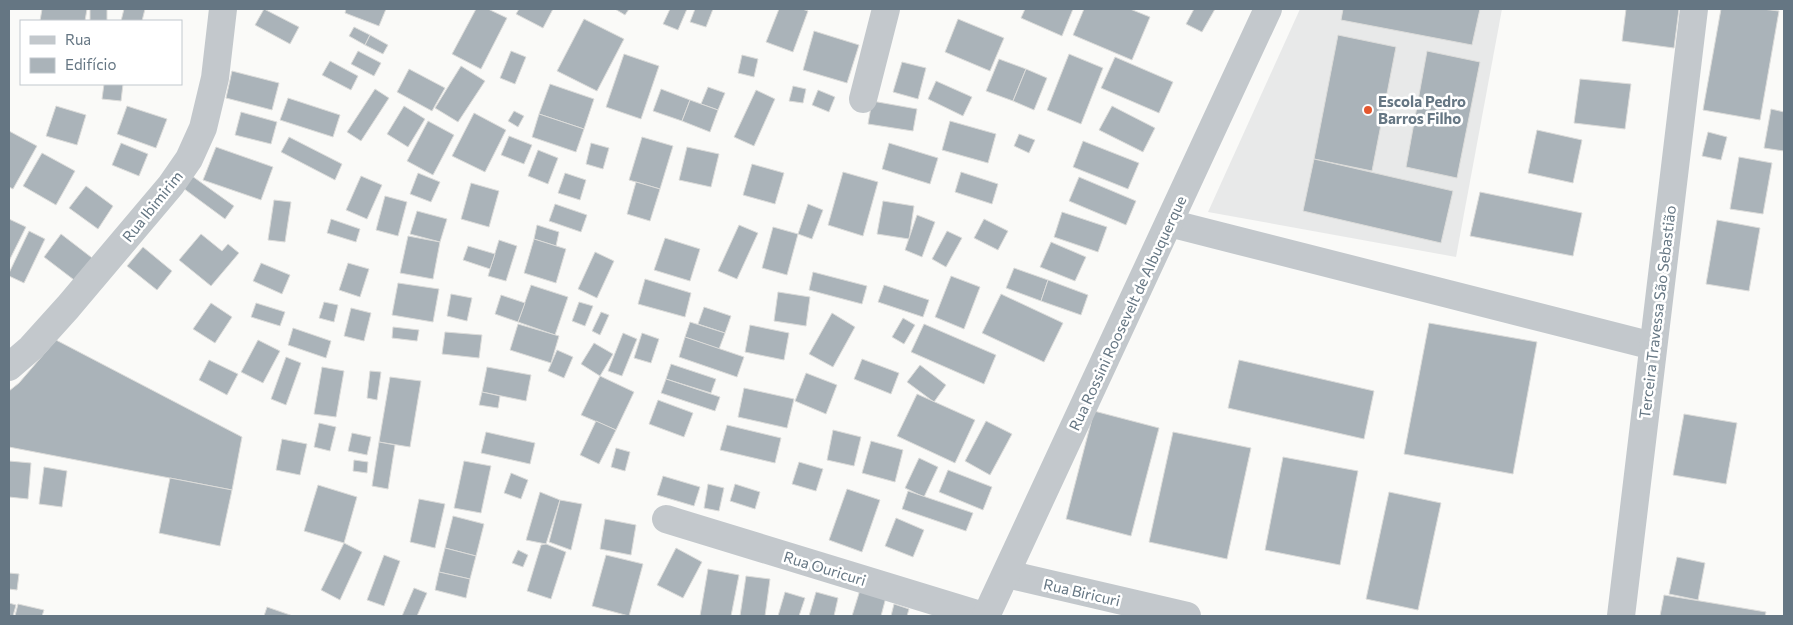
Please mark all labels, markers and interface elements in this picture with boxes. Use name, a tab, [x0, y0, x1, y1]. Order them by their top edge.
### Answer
legend	[20, 20, 182, 85]
text: Rua	[65, 30, 91, 48]
text: Edifício	[65, 55, 116, 73]
place label: Escola Pedro Barros Filho	[1378, 92, 1466, 127]
marker: Escola Pedro Barros Filho	[1362, 104, 1374, 116]
street label: Rua Ibimirim	[118, 167, 186, 245]
street label: Rua Rossini Roosevelt de Albuquerque	[1065, 193, 1189, 433]
street label: Terceira Travessa São Sebastião	[1635, 204, 1679, 420]
street label: Rua Ouricuri	[782, 547, 868, 589]
street label: Rua Biricuri	[1042, 574, 1122, 610]

